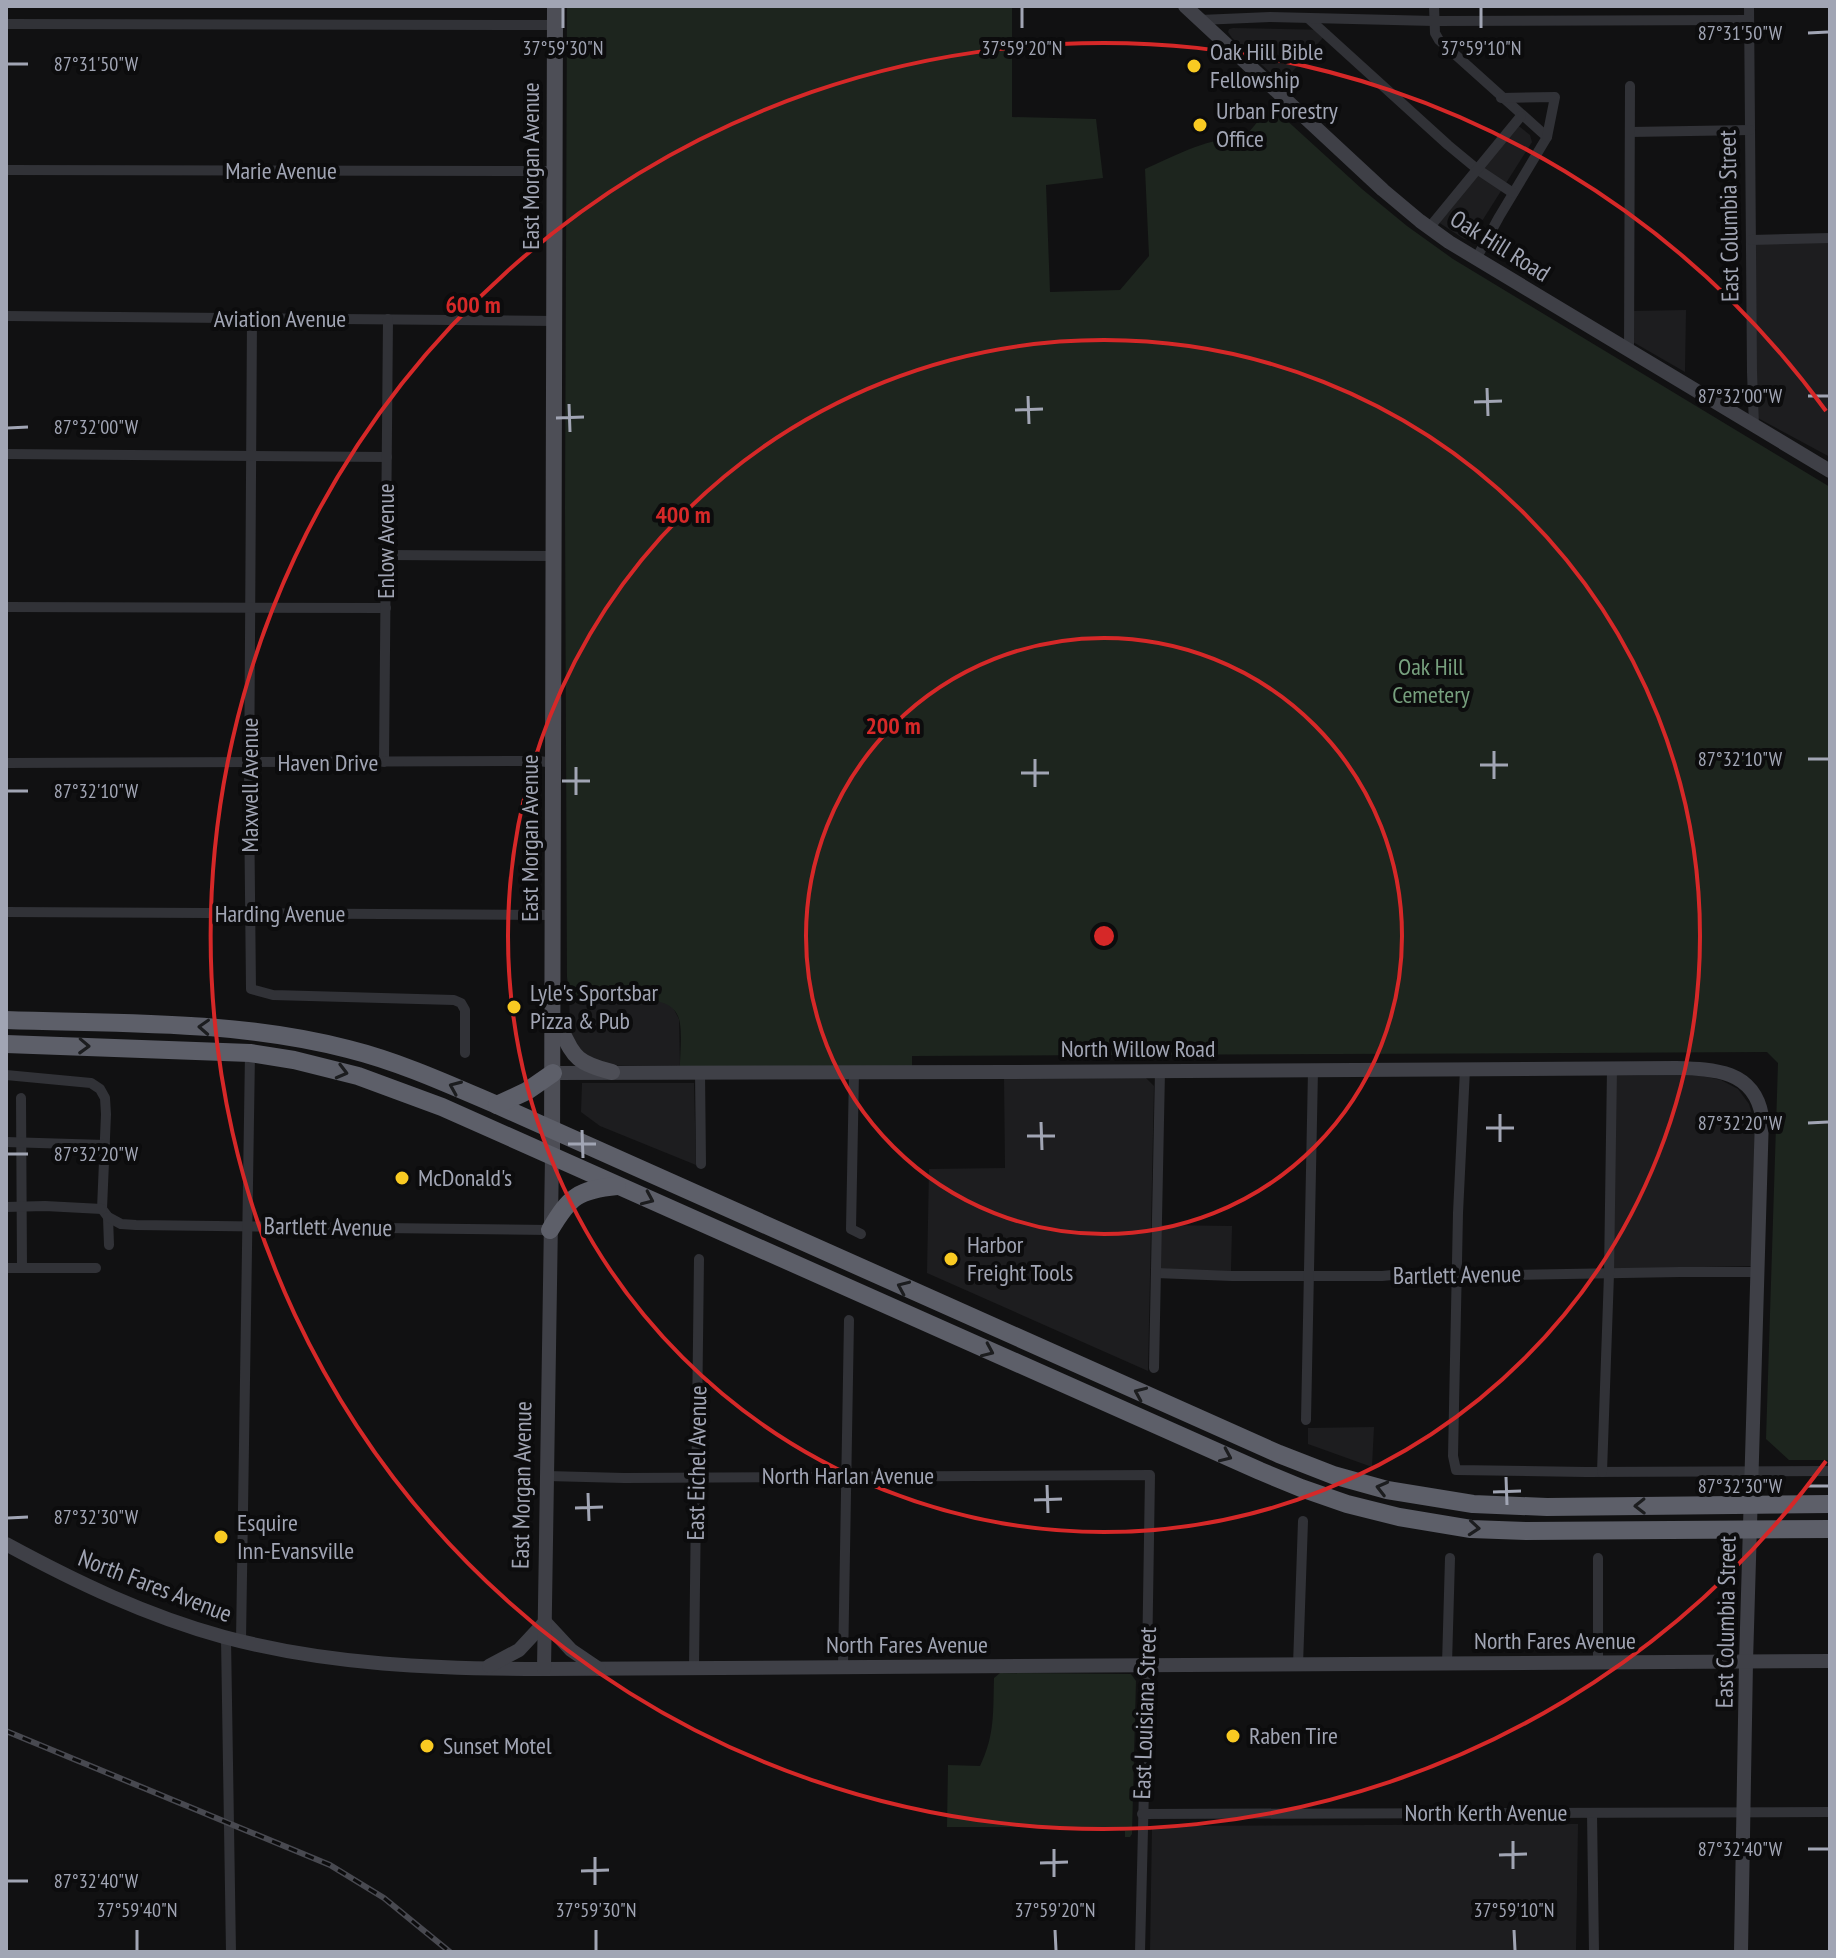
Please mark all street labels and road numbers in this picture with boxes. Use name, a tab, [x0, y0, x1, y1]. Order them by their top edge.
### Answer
street label: East Morgan Avenue	[515, 82, 546, 250]
street label: East Columbia Street	[1711, 129, 1745, 302]
street label: Marie Avenue	[225, 155, 337, 186]
street label: Oak Hill Road	[1445, 203, 1556, 288]
street label: Aviation Avenue	[214, 303, 346, 334]
street label: Enlow Avenue	[370, 483, 401, 599]
street label: Maxwell Avenue	[234, 718, 265, 852]
street label: Haven Drive	[278, 747, 378, 778]
street label: East Morgan Avenue	[514, 754, 545, 922]
street label: Harding Avenue	[215, 898, 345, 929]
street label: North Willow Road	[1061, 1033, 1215, 1064]
street label: Bartlett Avenue	[263, 1210, 393, 1243]
street label: Bartlett Avenue	[1392, 1258, 1522, 1291]
street label: East Eichel Avenue	[680, 1385, 713, 1541]
street label: East Morgan Avenue	[505, 1401, 538, 1569]
street label: North Harlan Avenue	[762, 1460, 934, 1491]
street label: East Columbia Street	[1709, 1535, 1743, 1708]
street label: North Fares Avenue	[74, 1542, 236, 1629]
street label: North Fares Avenue	[1474, 1625, 1636, 1656]
street label: East Louisiana Street	[1126, 1626, 1163, 1800]
street label: North Fares Avenue	[826, 1629, 988, 1660]
street label: North Kerth Avenue	[1405, 1797, 1567, 1828]

